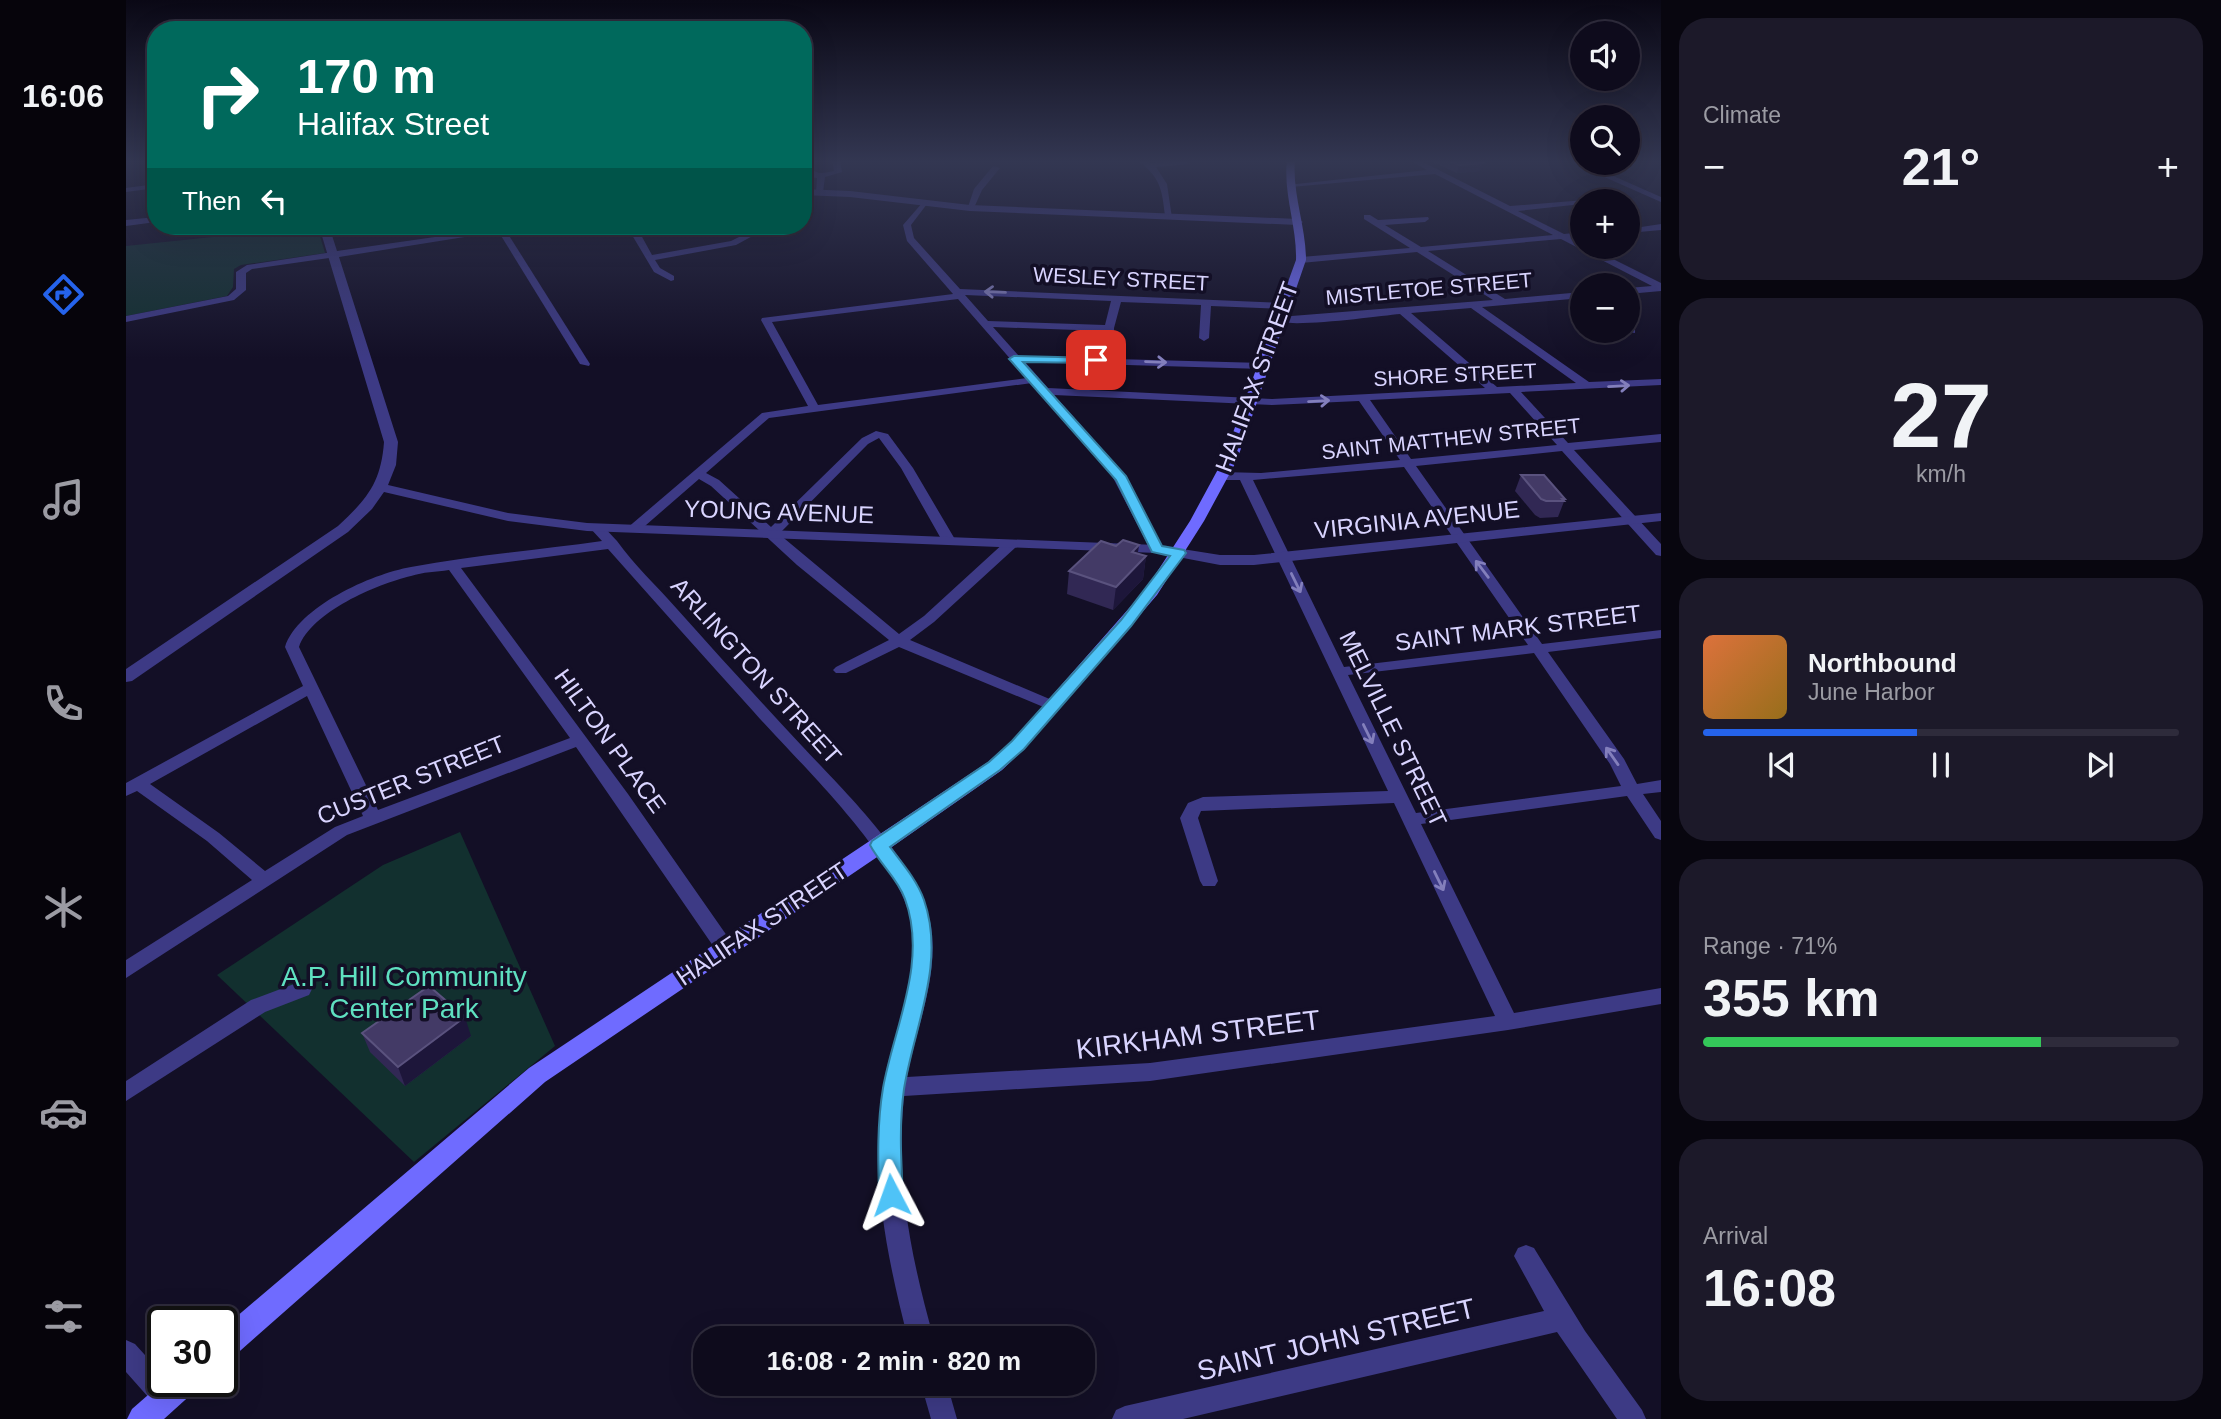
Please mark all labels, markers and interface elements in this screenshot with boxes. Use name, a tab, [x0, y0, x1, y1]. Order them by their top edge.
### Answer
map controls	[1570, 21, 1640, 343]
button: sound	[1570, 21, 1640, 91]
icon: right	[182, 49, 273, 140]
text: 170 m	[297, 49, 436, 103]
text: 16:06	[22, 78, 104, 114]
text: Climate	[1703, 102, 1781, 128]
button: search	[1570, 105, 1640, 175]
text: Halifax Street	[297, 106, 489, 142]
text: 21°	[1902, 138, 1980, 196]
text: −	[1703, 146, 1725, 188]
text: +	[2157, 146, 2179, 188]
icon: left	[255, 182, 293, 220]
text: Then	[182, 186, 241, 216]
button: +	[1570, 189, 1640, 259]
street label: WESLEY STREET	[1033, 262, 1210, 295]
street label: MISTLETOE STREET	[1325, 268, 1533, 309]
icon: directions	[39, 270, 88, 319]
button: −	[1570, 273, 1640, 343]
street label: HALIFAX STREET	[1210, 278, 1304, 475]
one-way arrow	[984, 286, 1007, 299]
pin	[1066, 330, 1126, 390]
icon: arrive	[1077, 341, 1115, 379]
one-way arrow	[1144, 356, 1167, 369]
street label: SHORE STREET	[1373, 359, 1537, 390]
text: 27	[1890, 365, 1992, 466]
one-way arrow	[1607, 379, 1630, 392]
one-way arrow	[1307, 394, 1330, 407]
street label: SAINT MATTHEW STREET	[1320, 413, 1582, 464]
text: km/h	[1916, 461, 1966, 487]
icon: music	[39, 475, 88, 524]
street label: YOUNG AVENUE	[683, 495, 875, 528]
street label: VIRGINIA AVENUE	[1313, 495, 1521, 544]
one-way arrow	[1475, 560, 1490, 579]
street label: ARLINGTON STREET	[666, 572, 847, 769]
one-way arrow	[1289, 572, 1303, 593]
street label: SAINT MARK STREET	[1393, 599, 1643, 656]
street label: MELVILLE STREET	[1334, 627, 1453, 831]
text: Northbound	[1808, 648, 1957, 678]
street label: HILTON PLACE	[549, 664, 672, 818]
icon: phone	[39, 679, 88, 728]
text: June Harbor	[1808, 679, 1935, 705]
one-way arrow	[1362, 723, 1375, 744]
street label: CUSTER STREET	[313, 729, 509, 830]
icon: previous	[1763, 746, 1801, 784]
icon: pause	[1922, 746, 1960, 784]
icon: next	[2081, 746, 2119, 784]
one-way arrow	[1605, 747, 1619, 766]
street label: HALIFAX STREET	[671, 856, 852, 991]
one-way arrow	[1433, 870, 1446, 891]
icon: climate	[39, 883, 88, 932]
text: Range · 71%	[1703, 933, 1837, 959]
park label: A.P. Hill Community Center Park	[281, 961, 527, 1024]
text: 355 km	[1703, 969, 1879, 1027]
street label: KIRKHAM STREET	[1074, 1004, 1322, 1065]
icon: car	[39, 1088, 88, 1137]
position arrow	[854, 1158, 928, 1232]
text: Arrival	[1703, 1223, 1768, 1249]
text: 16:08	[1703, 1259, 1836, 1317]
icon: filters	[39, 1292, 88, 1341]
street label: SAINT JOHN STREET	[1194, 1292, 1478, 1387]
speed limit sign: 30	[147, 1306, 238, 1397]
text: 16:08 · 2 min · 820 m	[767, 1346, 1021, 1376]

